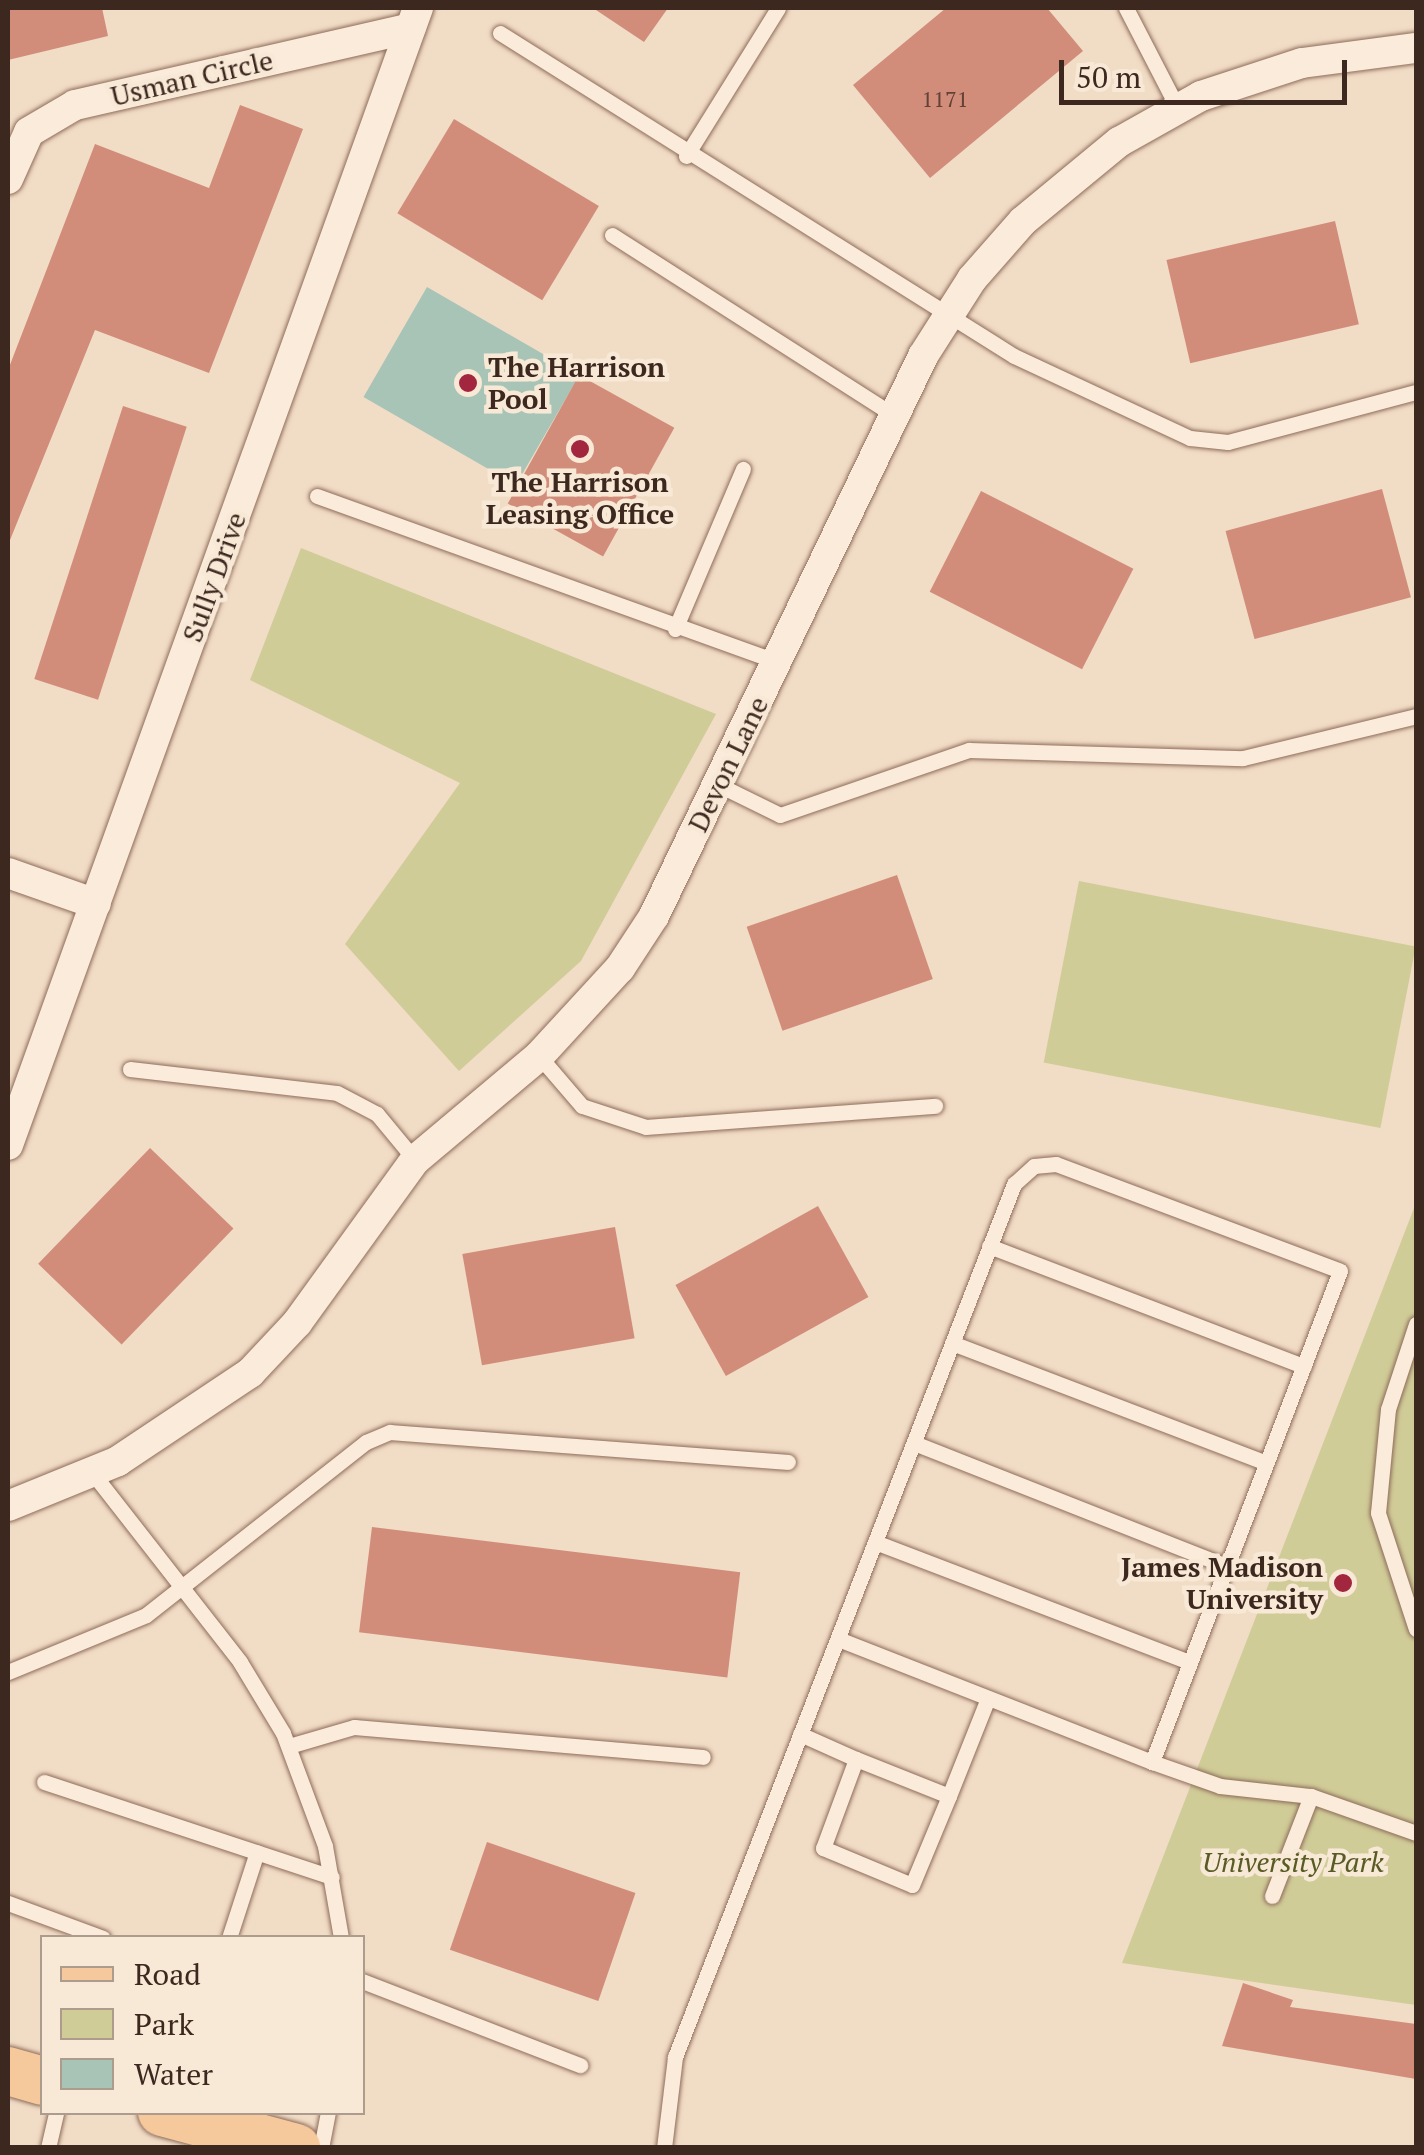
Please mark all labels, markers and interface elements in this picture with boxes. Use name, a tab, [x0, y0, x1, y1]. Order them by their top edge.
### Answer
scale bar	[1064, 40, 1352, 102]
street label: Usman Circle	[108, 43, 276, 113]
text: 50 m	[1076, 57, 1141, 97]
house number: 1171	[922, 86, 968, 112]
place label: The Harrison Pool	[488, 350, 665, 416]
marker: The Harrison Pool	[457, 372, 479, 394]
marker: The Harrison Leasing Office	[569, 438, 591, 460]
place label: The Harrison Leasing Office	[486, 465, 674, 531]
street label: Sully Drive	[175, 508, 253, 646]
street label: Devon Lane	[681, 691, 775, 837]
place label: James Madison University	[1121, 1550, 1323, 1616]
marker: James Madison University	[1332, 1572, 1354, 1594]
park label: University Park	[1202, 1845, 1384, 1879]
legend	[40, 1935, 365, 2115]
text: Road	[134, 1954, 201, 1994]
text: Park	[134, 2004, 194, 2044]
text: Water	[134, 2054, 213, 2094]

